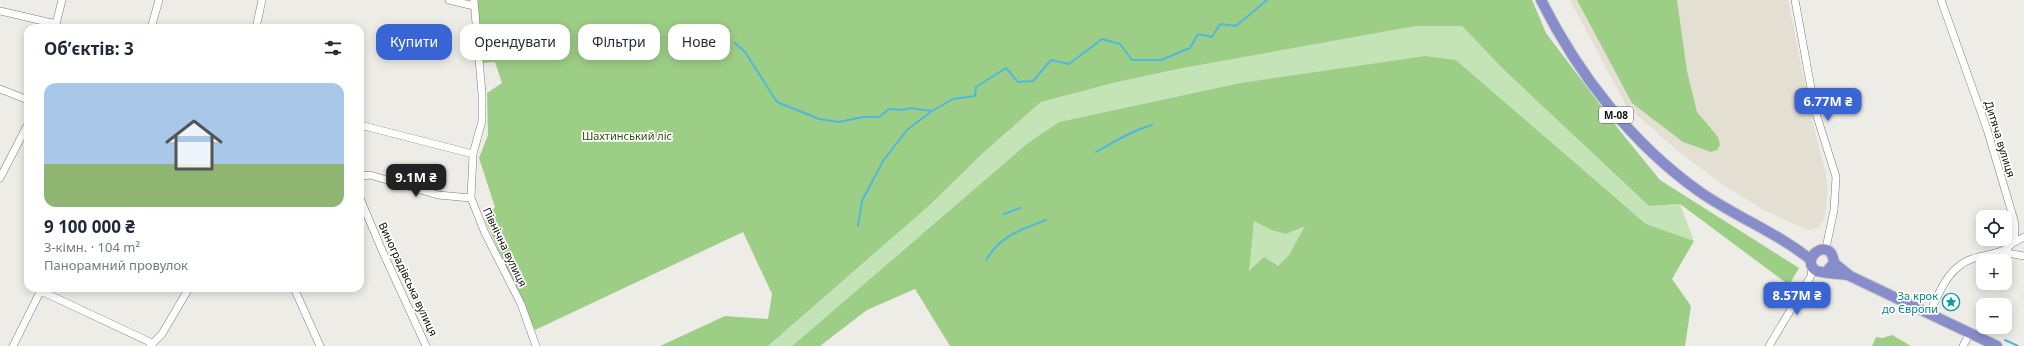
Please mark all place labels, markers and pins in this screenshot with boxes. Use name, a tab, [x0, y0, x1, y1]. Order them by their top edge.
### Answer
pin: 6.77M ₴	[1791, 88, 1865, 122]
pin: 9.1M ₴	[383, 164, 449, 198]
pin: 8.57M ₴	[1760, 282, 1834, 316]
place label: За крок до Європи	[1882, 288, 1938, 316]
place icon: За крок до Європи	[1941, 292, 1961, 312]

